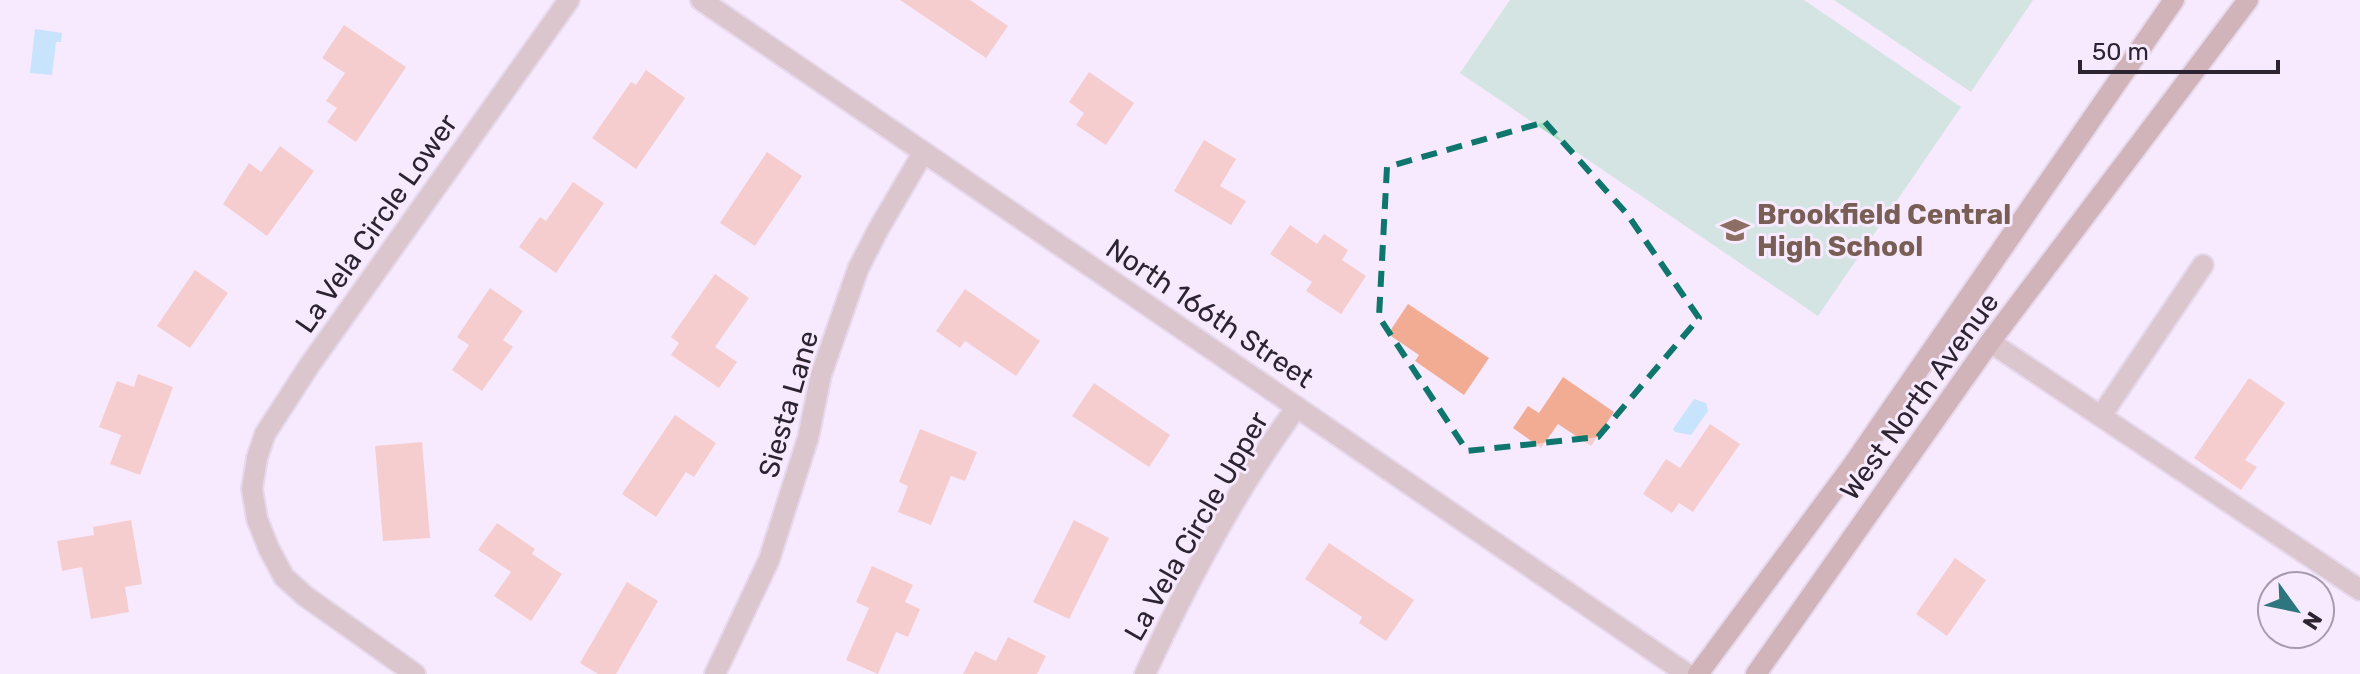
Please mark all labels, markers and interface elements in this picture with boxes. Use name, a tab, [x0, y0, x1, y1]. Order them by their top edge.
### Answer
scale bar	[2080, 24, 2278, 74]
text: 50 m	[2092, 38, 2149, 66]
street label: La Vela Circle Lower	[289, 107, 464, 339]
place label: Brookfield Central High School	[1757, 198, 2011, 263]
school or university icon: Brookfield Central High School	[1720, 215, 1750, 245]
street label: North 166th Street	[1100, 232, 1320, 395]
street label: West North Avenue	[1833, 286, 2006, 506]
street label: Siesta Lane	[752, 327, 825, 481]
street label: La Vela Circle Upper	[1117, 406, 1276, 647]
north arrow	[2256, 570, 2336, 650]
text: N	[2297, 607, 2328, 635]

